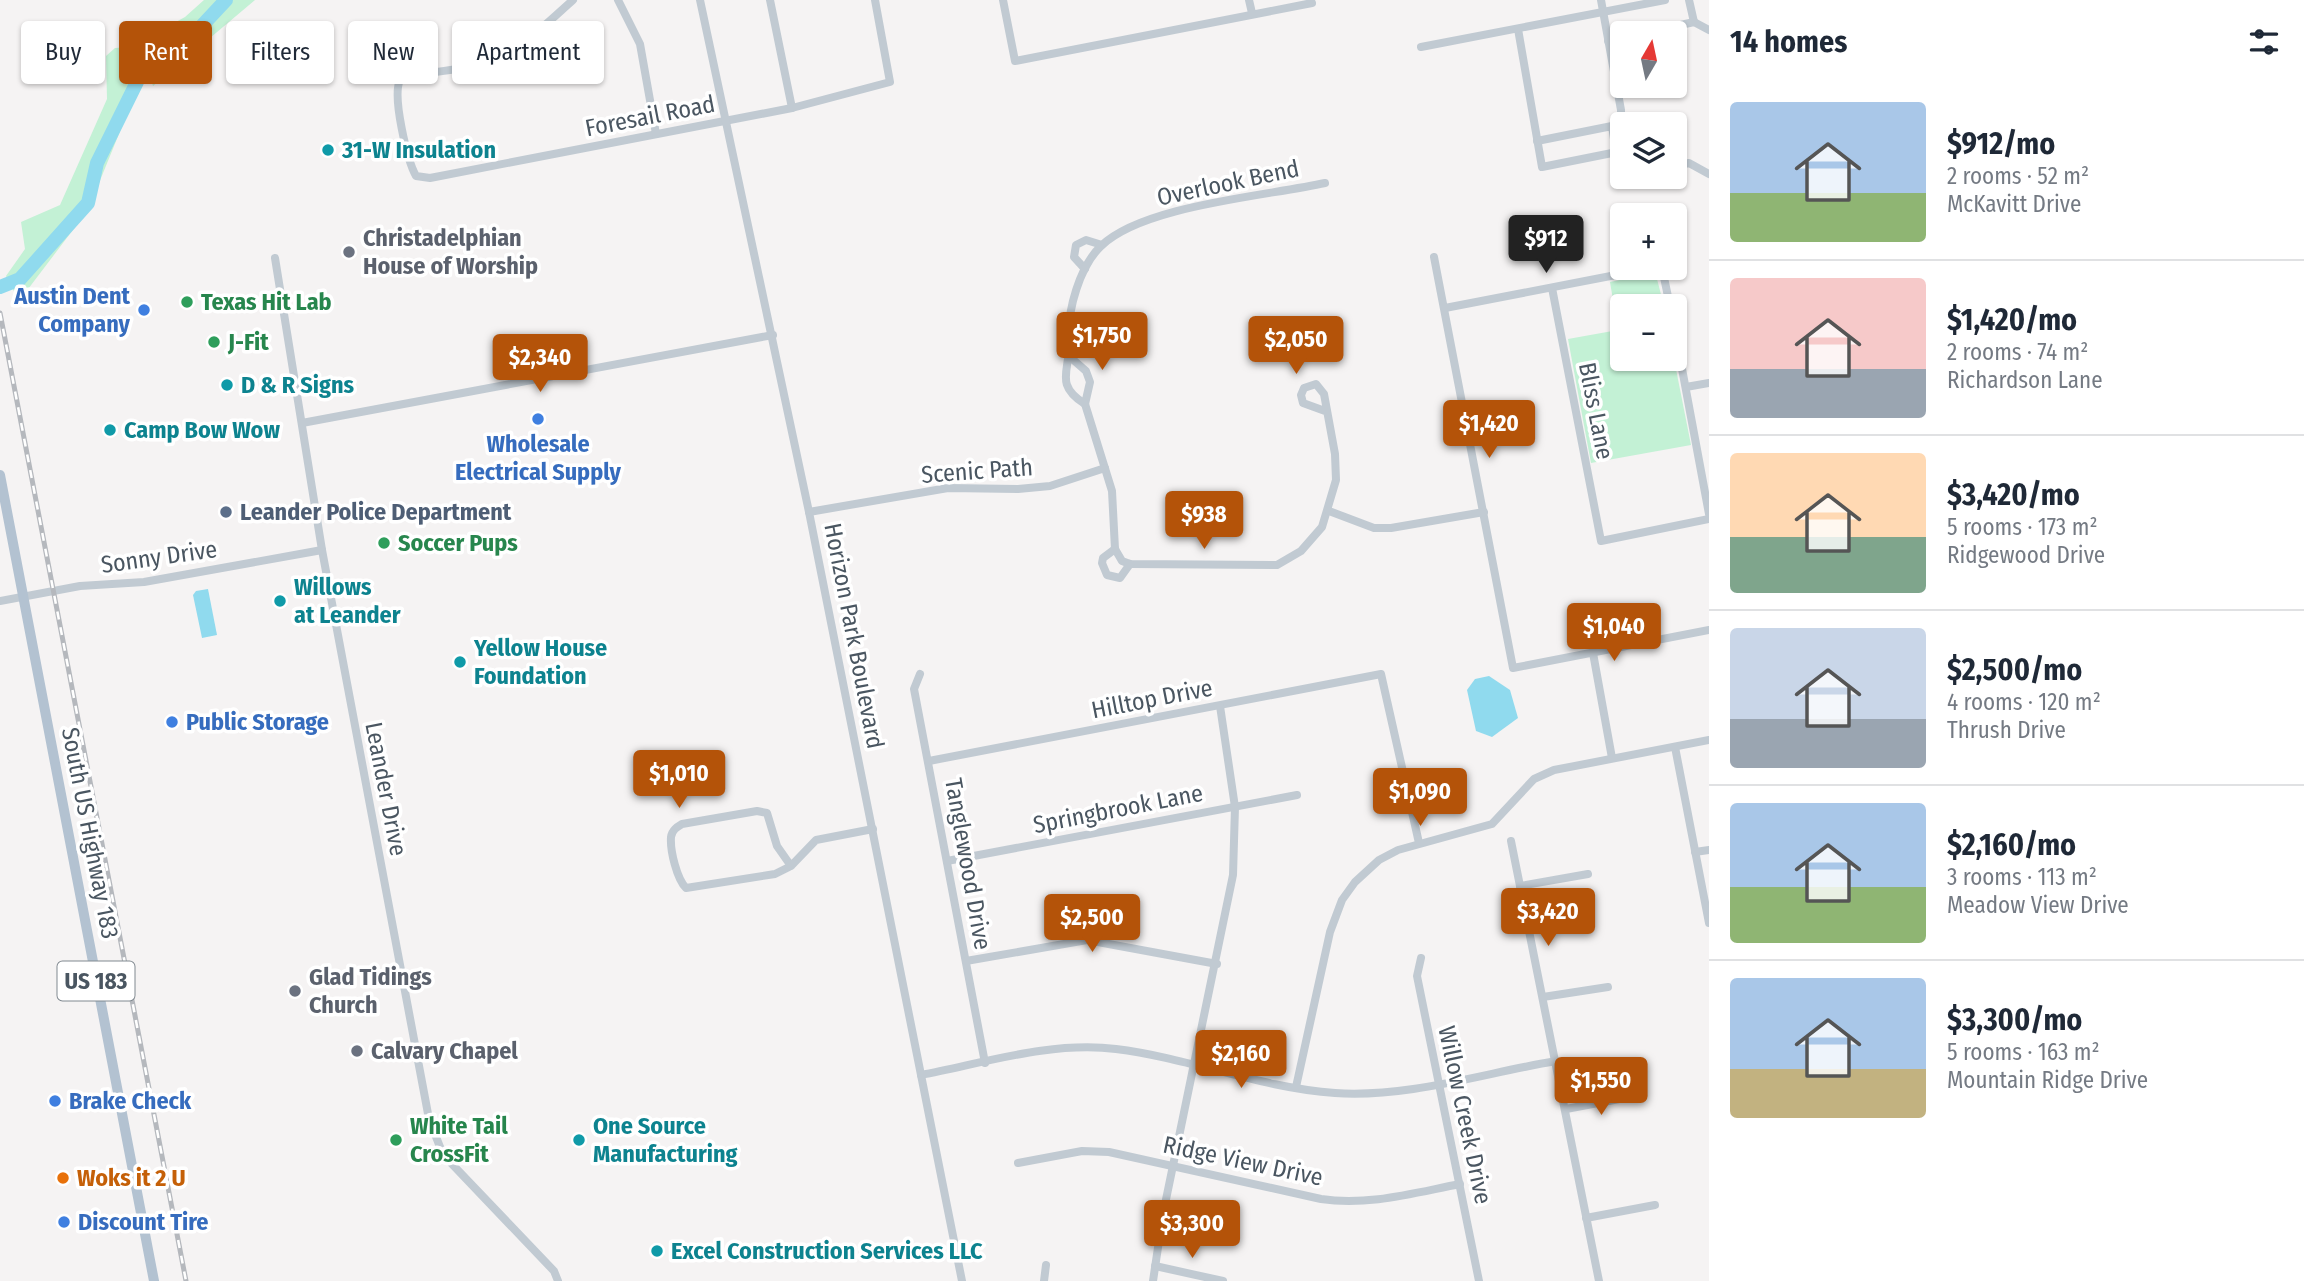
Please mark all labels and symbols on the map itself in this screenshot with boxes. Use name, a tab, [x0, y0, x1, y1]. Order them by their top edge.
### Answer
north arrow	[1610, 21, 1687, 98]
street label: Foresail Road	[583, 90, 717, 142]
place label: 31-W Insulation	[341, 136, 496, 164]
marker: 31-W Insulation	[320, 142, 336, 158]
street label: Overlook Bend	[1154, 154, 1302, 212]
pin: $912	[1505, 216, 1587, 275]
place label: Christadelphian House of Worship	[363, 224, 538, 280]
marker: Christadelphian House of Worship	[341, 244, 357, 260]
place label: Austin Dent Company	[13, 282, 131, 338]
place label: Texas Hit Lab	[201, 288, 332, 316]
marker: Texas Hit Lab	[179, 294, 195, 310]
marker: Austin Dent Company	[136, 302, 152, 318]
pin: $1,750	[1045, 312, 1159, 372]
pin: $2,050	[1239, 316, 1353, 376]
place label: J-Fit	[227, 328, 269, 356]
marker: J-Fit	[206, 334, 222, 350]
pin: $2,340	[483, 334, 597, 394]
street label: Bliss Lane	[1573, 360, 1619, 462]
place label: D & R Signs	[241, 371, 355, 399]
marker: D & R Signs	[219, 377, 235, 393]
pin: $1,420	[1432, 400, 1546, 460]
marker: Wholesale Electrical Supply	[530, 411, 546, 427]
place label: Camp Bow Wow	[124, 416, 280, 444]
marker: Camp Bow Wow	[102, 422, 118, 438]
place label: Wholesale Electrical Supply	[455, 430, 621, 486]
street label: Scenic Path	[920, 453, 1034, 489]
pin: $938	[1163, 491, 1245, 551]
place label: Leander Police Department	[240, 498, 512, 526]
marker: Leander Police Department	[218, 504, 234, 520]
street label: Horizon Park Boulevard	[818, 521, 890, 751]
place label: Soccer Pups	[398, 529, 518, 557]
street label: Sonny Drive	[99, 535, 219, 579]
marker: Soccer Pups	[376, 535, 392, 551]
place label: Willows at Leander	[294, 573, 401, 629]
marker: Willows at Leander	[272, 593, 288, 609]
pin: $1,040	[1557, 604, 1671, 663]
place label: Yellow House Foundation	[473, 634, 607, 690]
marker: Yellow House Foundation	[452, 654, 468, 670]
street label: Hilltop Drive	[1089, 674, 1215, 724]
place label: Public Storage	[186, 708, 329, 736]
marker: Public Storage	[164, 714, 180, 730]
street label: Leander Drive	[359, 720, 413, 858]
street label: South US Highway 183	[56, 725, 124, 941]
pin: $1,010	[622, 750, 736, 810]
pin: $1,090	[1363, 768, 1477, 828]
street label: Tanglewood Drive	[939, 776, 997, 952]
street label: Springbrook Lane	[1031, 779, 1205, 839]
pin: $3,420	[1491, 888, 1605, 948]
pin: $2,500	[1035, 894, 1149, 954]
road number: US 183	[57, 962, 134, 1000]
place label: Glad Tidings Church	[309, 963, 432, 1019]
marker: Glad Tidings Church	[287, 983, 303, 999]
street label: Willow Creek Drive	[1432, 1023, 1498, 1207]
pin: $2,160	[1184, 1030, 1298, 1090]
place label: Calvary Chapel	[371, 1037, 518, 1065]
marker: Calvary Chapel	[349, 1043, 365, 1059]
pin: $1,550	[1544, 1058, 1658, 1117]
place label: Brake Check	[69, 1087, 192, 1115]
marker: Brake Check	[47, 1093, 63, 1109]
place label: White Tail CrossFit	[410, 1112, 508, 1168]
place label: One Source Manufacturing	[593, 1112, 737, 1168]
street label: Ridge View Drive	[1161, 1130, 1325, 1192]
marker: White Tail CrossFit	[388, 1132, 404, 1148]
marker: One Source Manufacturing	[571, 1132, 587, 1148]
place label: Woks it 2 U	[77, 1164, 186, 1192]
marker: Woks it 2 U	[55, 1170, 71, 1186]
pin: $3,300	[1135, 1200, 1249, 1260]
place label: Discount Tire	[78, 1208, 209, 1236]
marker: Discount Tire	[56, 1214, 72, 1230]
place label: Excel Construction Services LLC	[671, 1237, 983, 1265]
marker: Excel Construction Services LLC	[649, 1243, 665, 1259]

